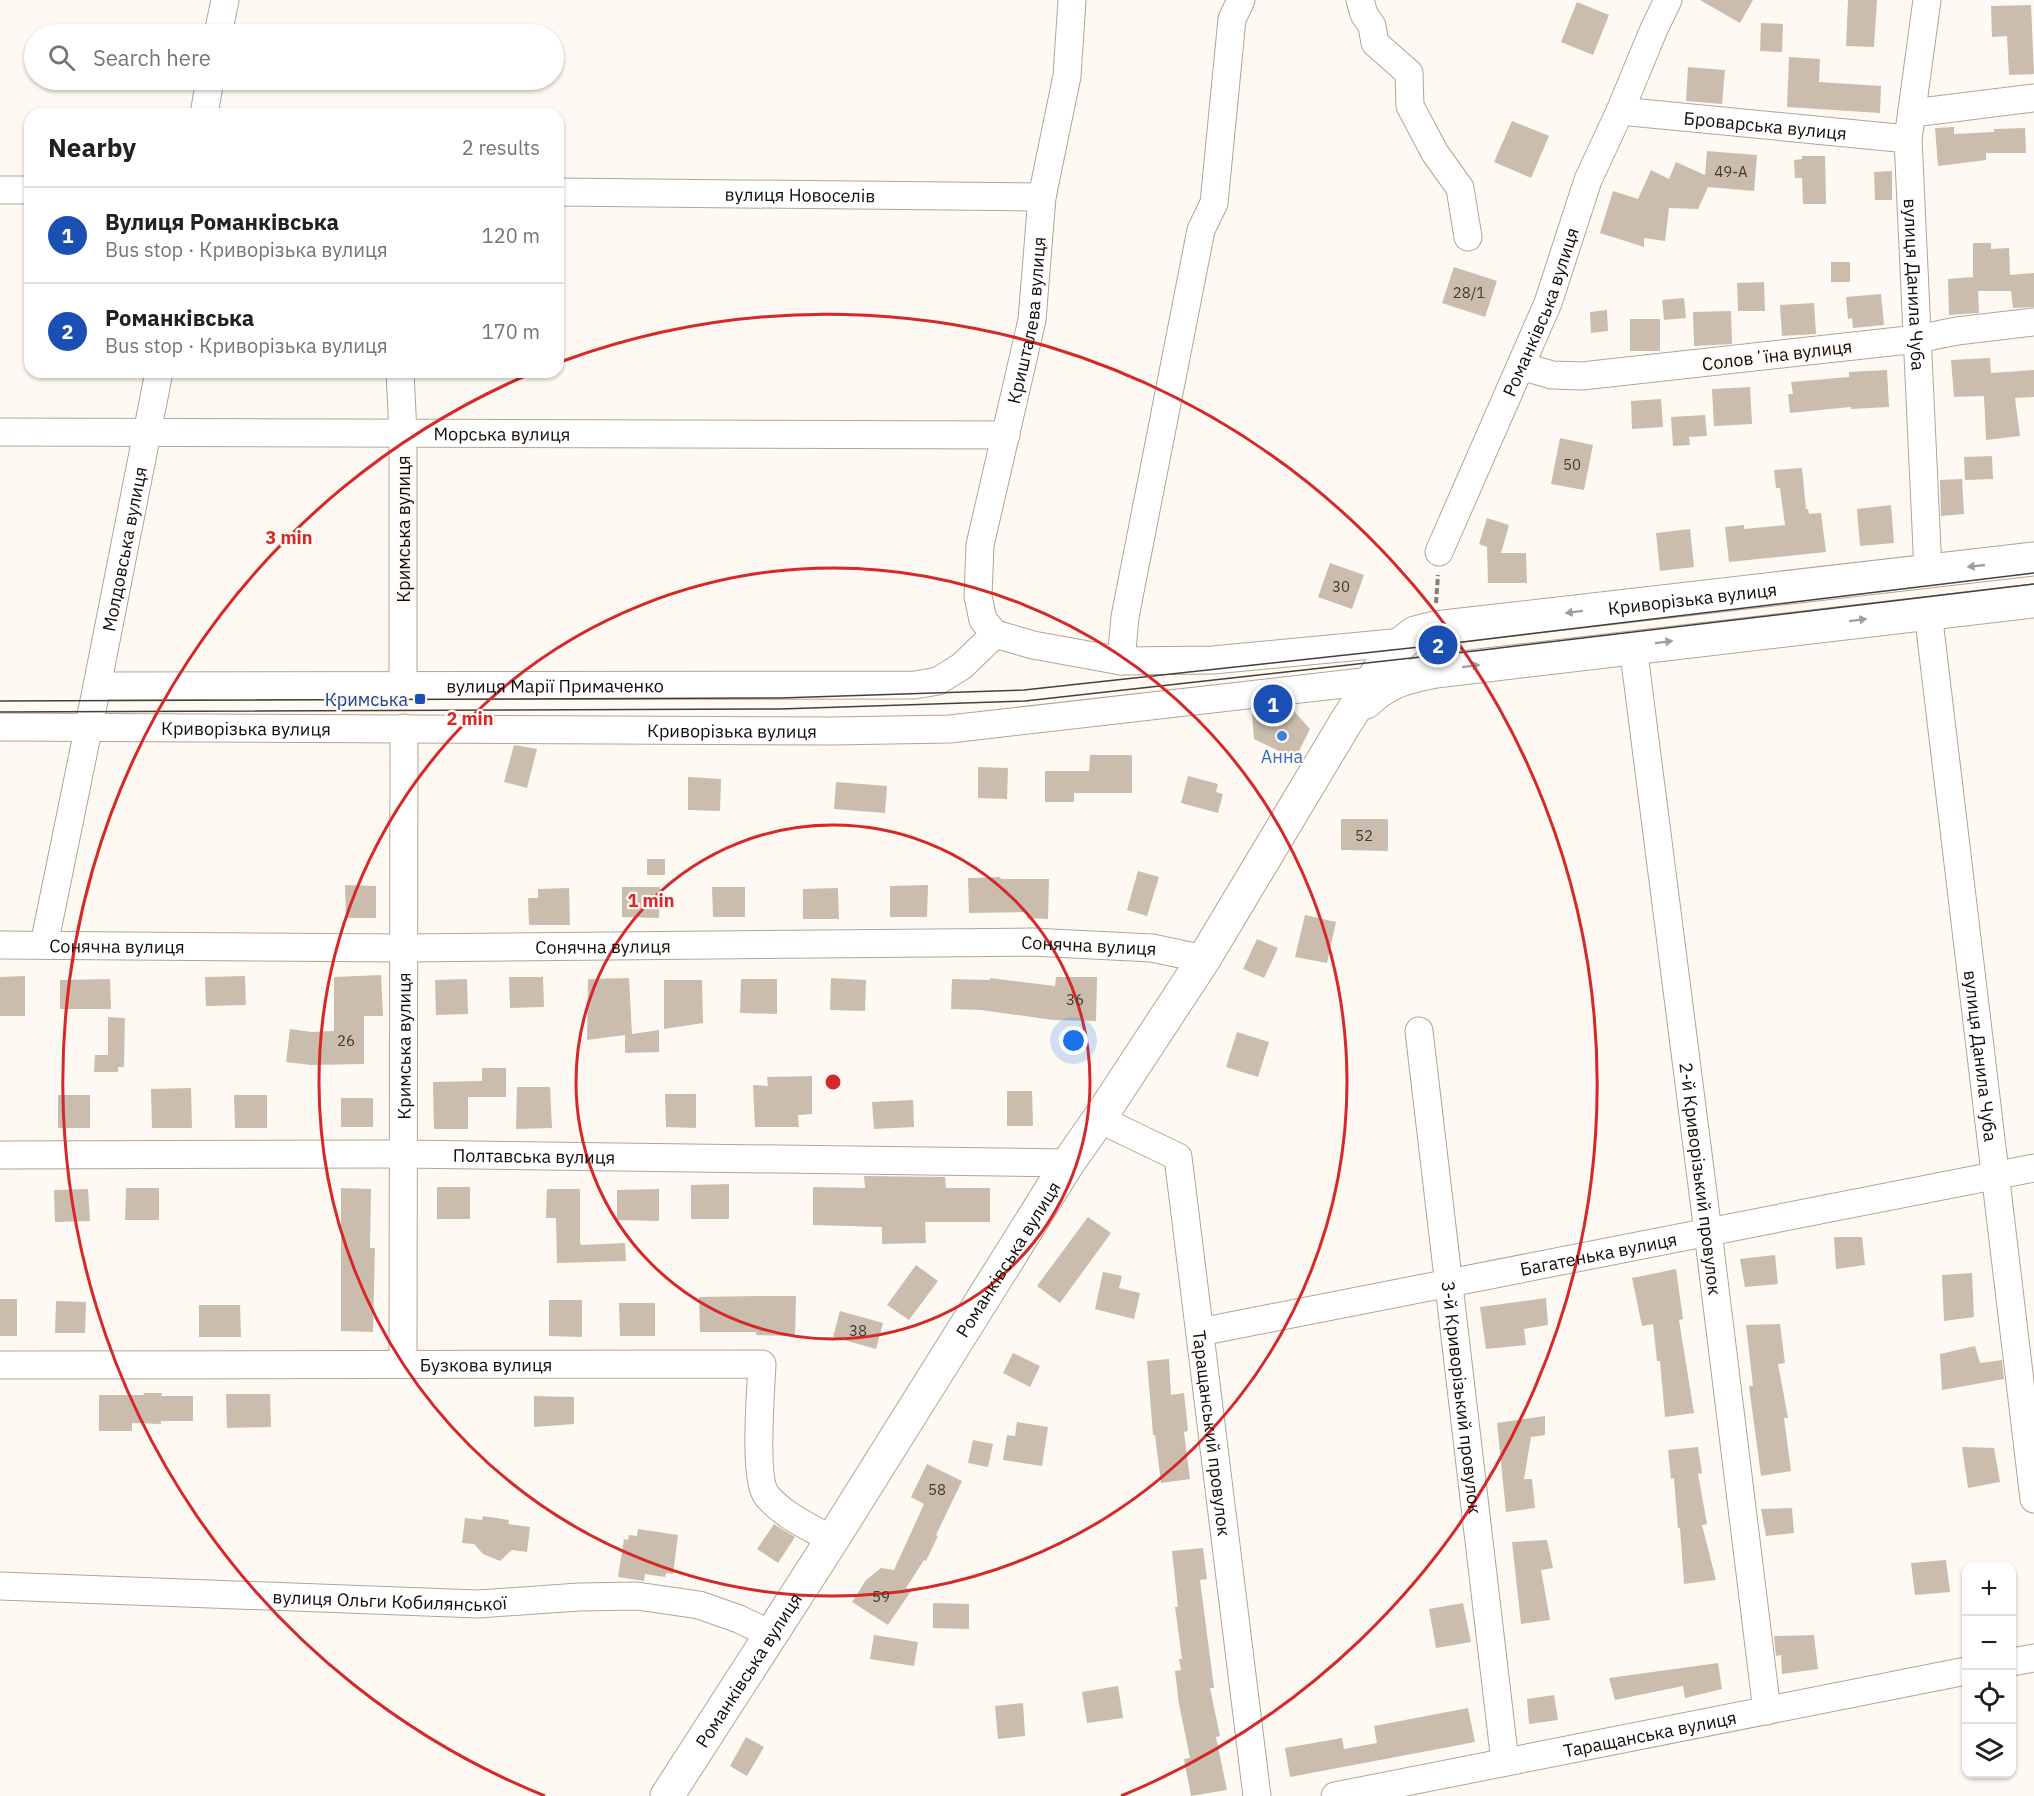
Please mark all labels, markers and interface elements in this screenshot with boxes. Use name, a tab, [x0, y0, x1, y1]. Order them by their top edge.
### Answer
search box	[24, 24, 564, 90]
icon: search	[45, 41, 78, 74]
text: Search here	[93, 43, 211, 72]
street label: Броварська вулиця	[1683, 106, 1848, 145]
text: Nearby	[48, 130, 136, 164]
text: 2 results	[462, 134, 540, 161]
house number: 49-А	[1714, 162, 1748, 181]
street label: вулиця Новоселів	[725, 182, 875, 207]
street label: вулиця Данила Чуба	[1899, 198, 1930, 372]
text: Вулиця Романківська	[105, 207, 339, 236]
text: 1	[62, 222, 74, 249]
text: 120 m	[482, 222, 540, 249]
street label: Романківська вулиця	[1497, 224, 1583, 400]
text: Bus stop · Криворізька вулиця	[105, 236, 388, 263]
street label: Кришталева вулиця	[1002, 236, 1050, 406]
house number: 28/1	[1453, 283, 1485, 302]
text: Романківська	[105, 303, 254, 332]
text: 2	[62, 318, 74, 345]
text: 170 m	[482, 318, 540, 345]
text: Bus stop · Криворізька вулиця	[105, 332, 388, 359]
street label: Соловʼїна вулиця	[1701, 334, 1853, 376]
street label: Морська вулиця	[433, 422, 571, 445]
street label: Кримська вулиця	[392, 455, 415, 603]
house number: 50	[1563, 455, 1581, 474]
street label: Молдовська вулиця	[97, 465, 152, 633]
text: 3 min	[265, 526, 313, 549]
one-way arrow	[1966, 561, 1985, 570]
house number: 30	[1332, 577, 1350, 596]
street label: Криворізька вулиця	[1607, 577, 1778, 620]
one-way arrow	[1564, 607, 1583, 617]
one-way arrow	[1849, 615, 1868, 625]
pin: 2	[1418, 622, 1458, 668]
one-way arrow	[1655, 638, 1674, 647]
one-way arrow	[1462, 661, 1481, 671]
street label: вулиця Марії Примаченко	[446, 674, 664, 697]
pin: 1	[1254, 682, 1292, 726]
place label: Кримська	[325, 688, 408, 711]
marker: Кримська	[413, 692, 427, 706]
text: 2 min	[446, 707, 494, 730]
street label: Криворізька вулиця	[161, 716, 331, 740]
street label: Криворізька вулиця	[647, 719, 817, 742]
marker: Анна	[1275, 729, 1289, 743]
place label: Анна	[1261, 745, 1304, 768]
house number: 52	[1355, 826, 1373, 845]
text: 1 min	[627, 889, 675, 912]
street label: Сонячна вулиця	[1021, 930, 1157, 960]
street label: Сонячна вулиця	[49, 934, 185, 958]
street label: Сонячна вулиця	[535, 934, 671, 958]
street label: вулиця Данила Чуба	[1959, 969, 2003, 1143]
street label: Кримська вулиця	[392, 972, 415, 1120]
house number: 36	[1066, 990, 1084, 1009]
your location	[1059, 1026, 1088, 1055]
house number: 26	[337, 1031, 355, 1050]
street label: 2-й Криворізький провулок	[1675, 1061, 1727, 1296]
centre of rings	[823, 1072, 843, 1092]
street label: Полтавська вулиця	[453, 1143, 615, 1168]
street label: Романківська вулиця	[950, 1177, 1065, 1341]
street label: Багатенька вулиця	[1518, 1227, 1679, 1280]
street label: 3-й Криворізький провулок	[1437, 1280, 1487, 1515]
house number: 38	[849, 1321, 867, 1340]
street label: Таращанський провулок	[1188, 1329, 1236, 1538]
street label: Бузкова вулиця	[420, 1353, 552, 1376]
house number: 58	[928, 1480, 946, 1499]
map controls	[1962, 1562, 2016, 1778]
button: +	[1962, 1562, 2016, 1616]
street label: вулиця Ольги Кобилянської	[272, 1585, 508, 1616]
house number: 59	[872, 1587, 890, 1606]
street label: Романківська вулиця	[690, 1588, 807, 1752]
button: −	[1962, 1616, 2016, 1670]
button: locate	[1962, 1670, 2016, 1724]
street label: Таращанська вулиця	[1561, 1705, 1738, 1762]
button: layers	[1962, 1724, 2016, 1778]

